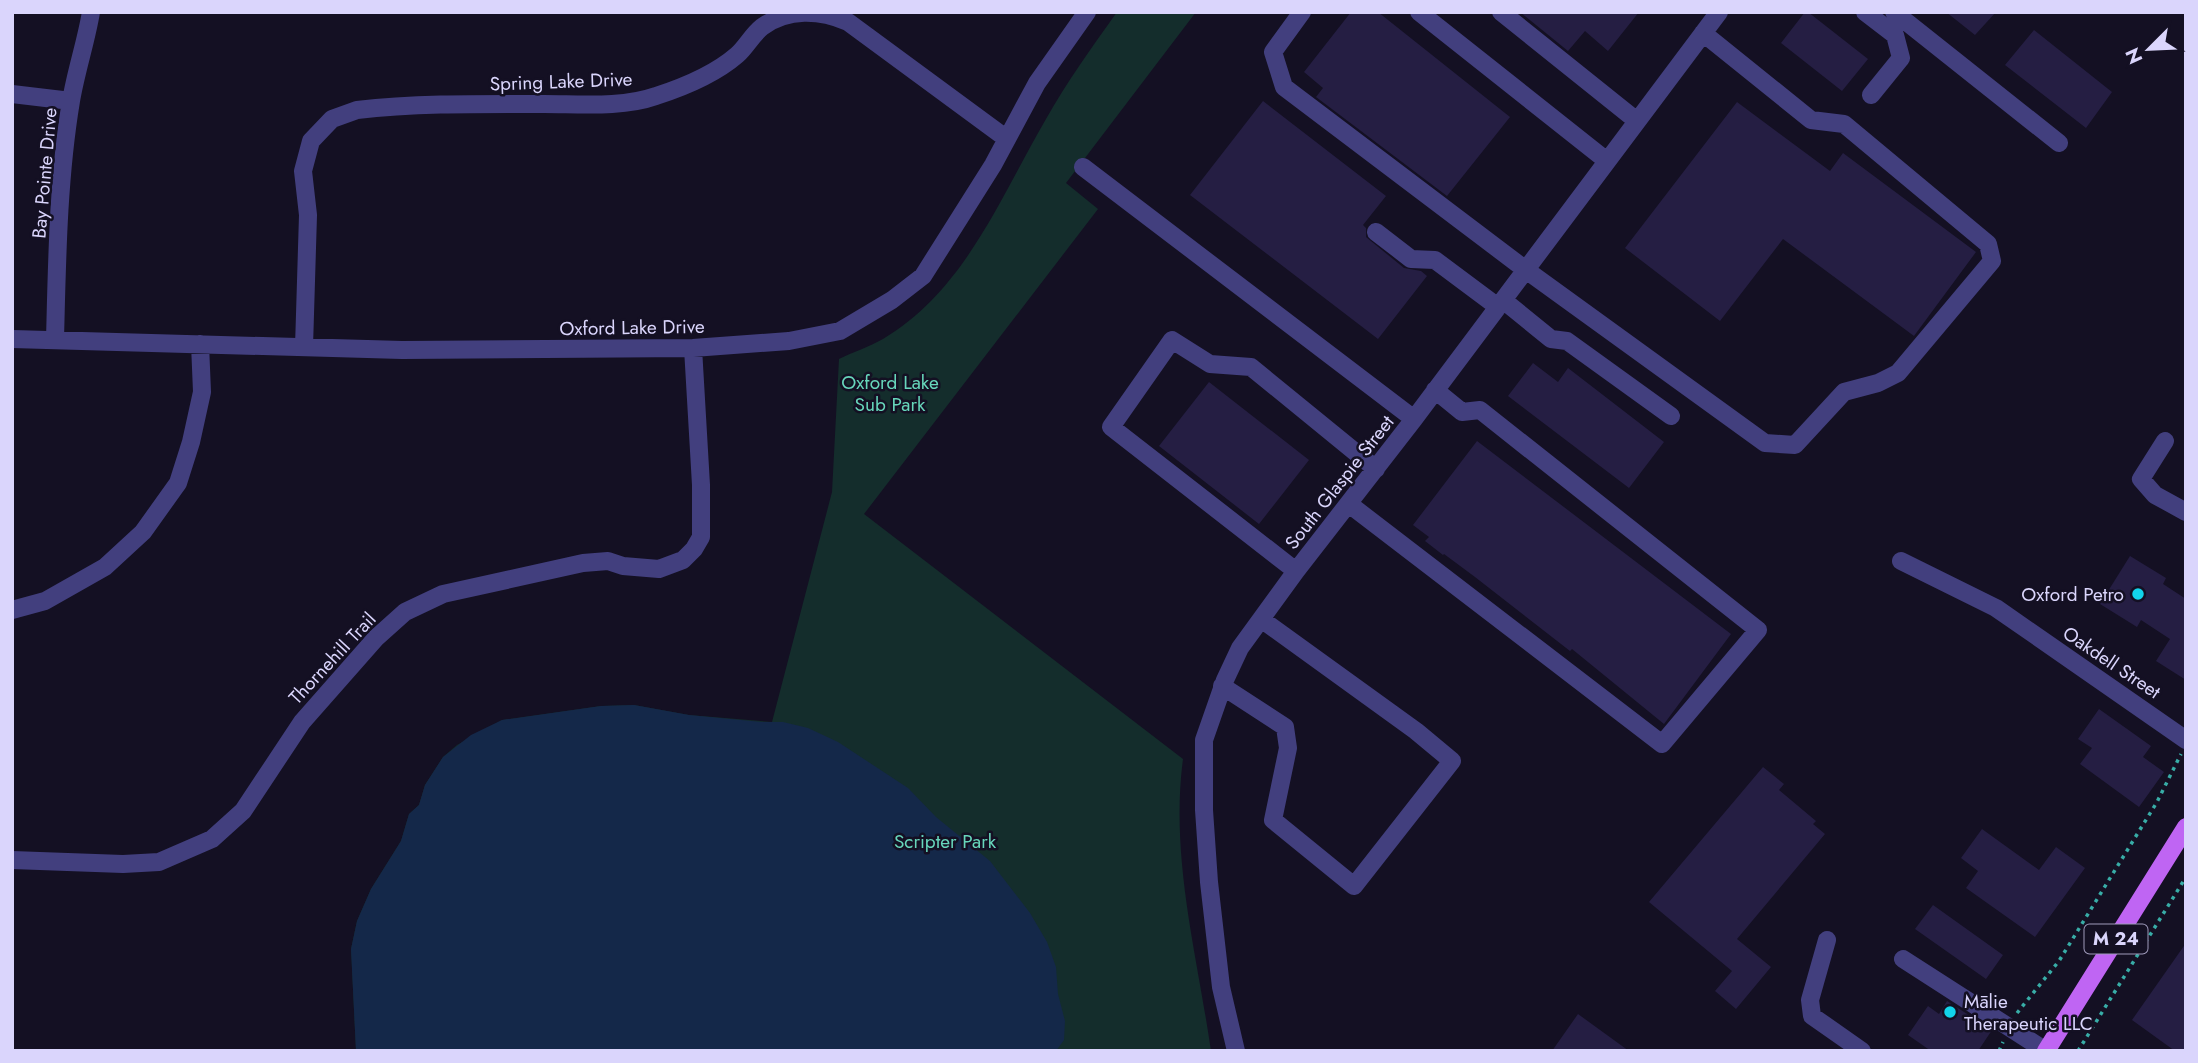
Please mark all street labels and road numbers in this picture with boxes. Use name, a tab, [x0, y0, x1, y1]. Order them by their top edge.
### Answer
street label: Spring Lake Drive	[489, 66, 633, 97]
street label: Bay Pointe Drive	[25, 106, 64, 240]
street label: Oxford Lake Drive	[559, 313, 705, 342]
street label: South Glaspie Street	[1278, 409, 1401, 555]
street label: Thornehill Trail	[283, 606, 382, 710]
street label: Oakdell Street	[2057, 620, 2166, 705]
road number: M 24	[2084, 924, 2148, 954]

